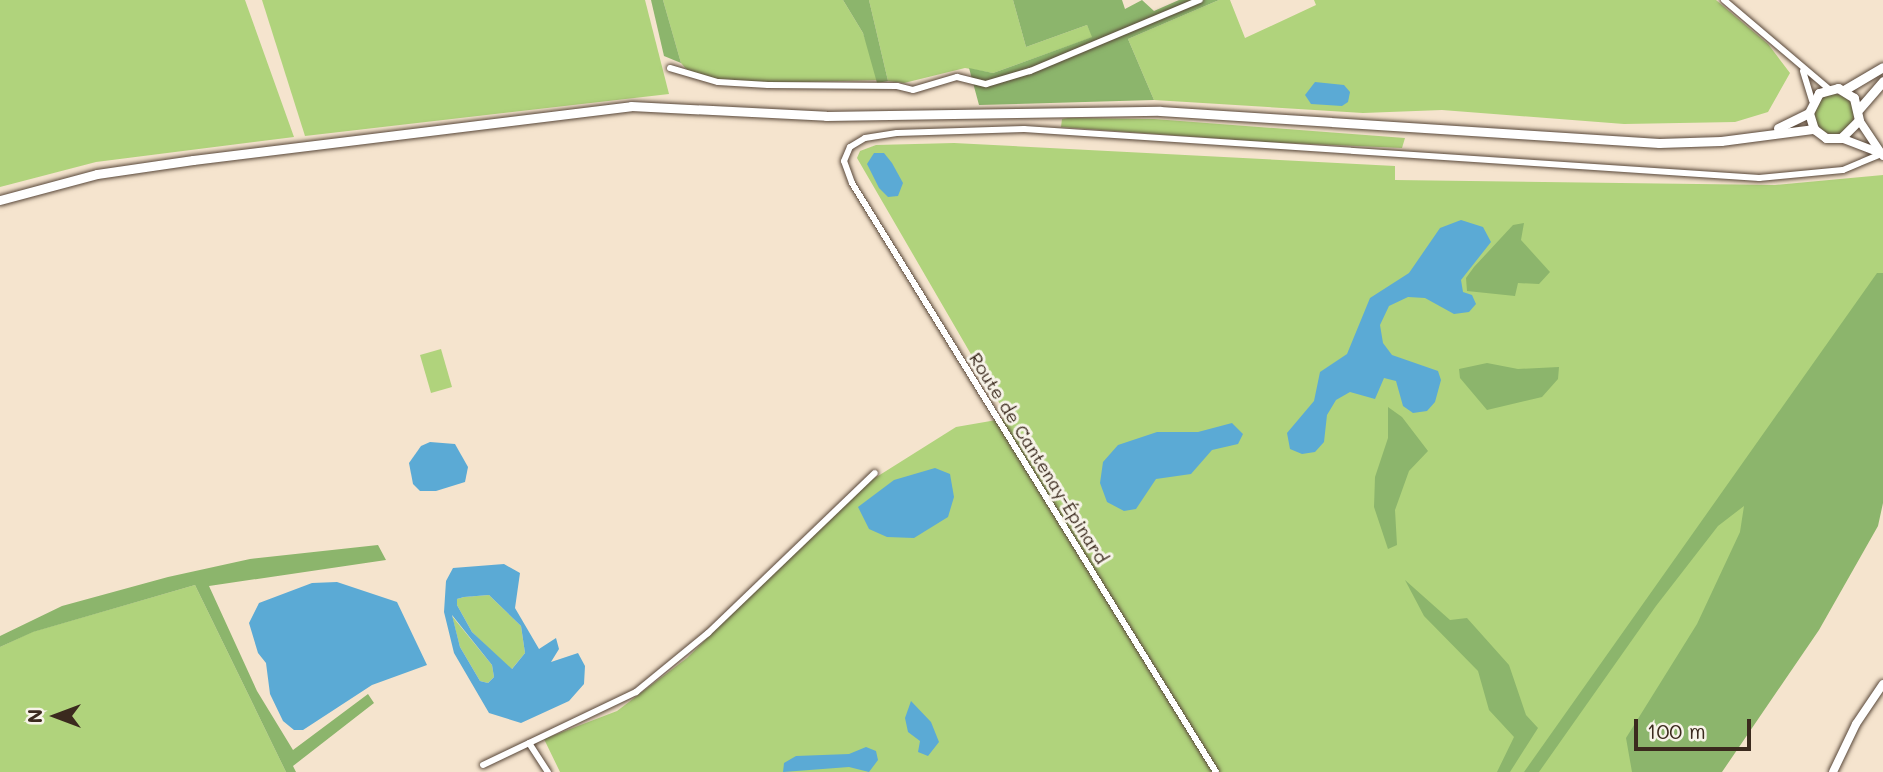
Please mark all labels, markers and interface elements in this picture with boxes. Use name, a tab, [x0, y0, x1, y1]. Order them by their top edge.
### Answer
street label: Route de Cantenay-Épinard	[965, 348, 1113, 568]
north arrow	[21, 681, 91, 751]
scale bar	[1638, 706, 1755, 750]
text: N	[22, 709, 47, 723]
text: 100 m	[1647, 717, 1706, 744]

